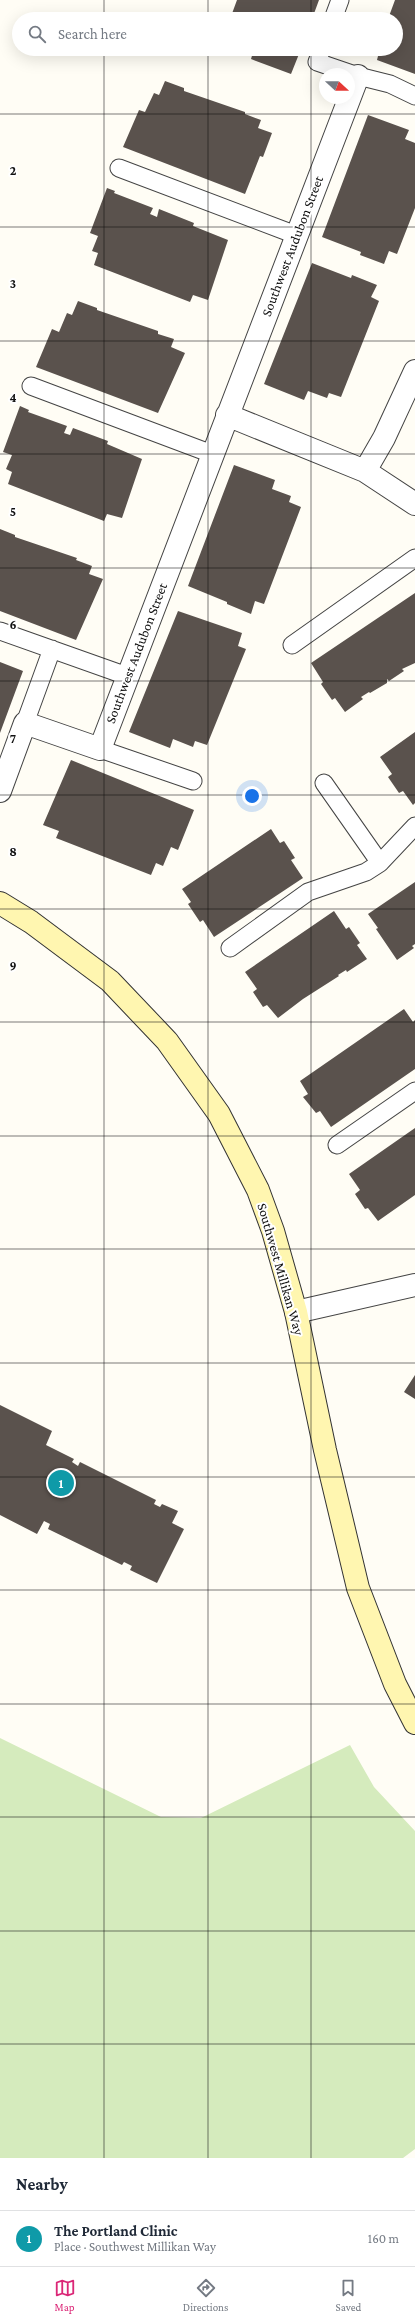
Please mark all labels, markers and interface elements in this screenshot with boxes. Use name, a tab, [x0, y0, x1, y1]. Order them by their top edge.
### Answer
search box	[12, 12, 403, 56]
icon: search	[26, 23, 48, 45]
text: Search here	[58, 26, 127, 42]
north arrow	[319, 68, 355, 104]
text: 2	[10, 163, 17, 178]
street label: Southwest Audubon Street	[258, 173, 326, 319]
text: 3	[10, 276, 16, 291]
text: 4	[9, 390, 17, 405]
text: 5	[10, 504, 16, 519]
street label: Southwest Audubon Street	[102, 580, 170, 726]
text: 6	[9, 617, 17, 632]
text: 7	[10, 731, 16, 746]
your location	[242, 786, 262, 806]
text: 8	[9, 844, 17, 859]
text: 9	[9, 958, 17, 973]
street label: Southwest Millikan Way	[254, 1201, 308, 1337]
pin: 1	[48, 1468, 74, 1498]
text: Nearby	[16, 2175, 68, 2194]
text: The Portland Clinic	[54, 2223, 178, 2239]
text: 1	[27, 2231, 31, 2246]
text: 160 m	[368, 2231, 399, 2246]
text: Place · Southwest Millikan Way	[54, 2239, 216, 2254]
tab: Map	[54, 2277, 76, 2313]
tab: Directions	[183, 2277, 228, 2313]
tab: Saved	[336, 2277, 361, 2313]

